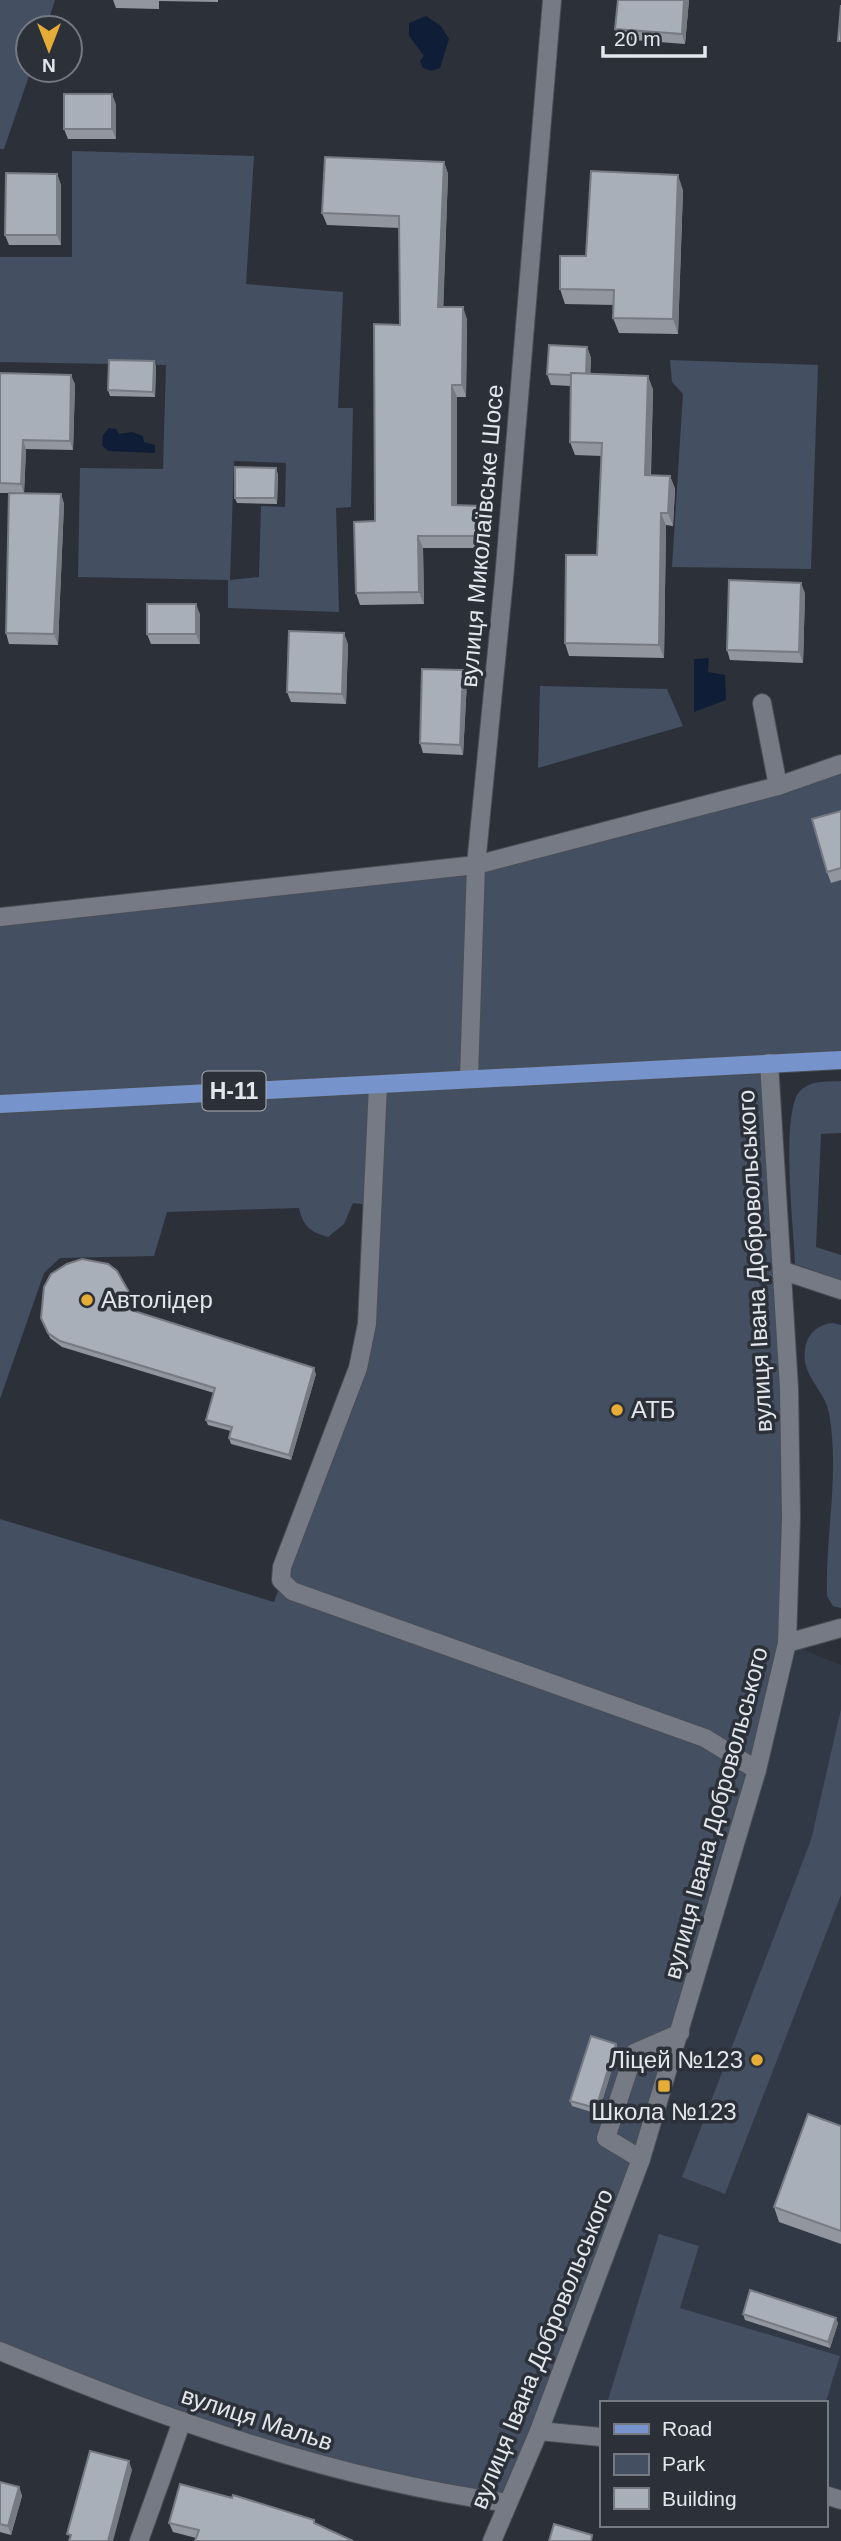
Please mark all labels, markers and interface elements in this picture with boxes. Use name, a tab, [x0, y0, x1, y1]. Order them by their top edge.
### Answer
north arrow	[14, 14, 84, 84]
scale bar	[603, 14, 704, 58]
text: 20 m	[614, 27, 661, 50]
text: N	[42, 55, 56, 76]
street label: вулиця Миколаївське Шосе	[455, 383, 508, 689]
road number: Н-11	[202, 1072, 266, 1110]
street label: вулиця Івана Добровольського	[732, 1089, 777, 1433]
place label: Автолідер	[101, 1286, 213, 1313]
marker: Автолідер	[79, 1292, 95, 1308]
place label: АТБ	[631, 1396, 676, 1423]
marker: АТБ	[609, 1402, 625, 1418]
street label: вулиця Івана Добровольського	[658, 1644, 773, 1982]
place label: Ліцей №123	[609, 2046, 743, 2073]
marker: Ліцей №123	[749, 2052, 765, 2068]
marker: Школа №123	[656, 2078, 672, 2094]
place label: Школа №123	[591, 2098, 737, 2125]
street label: вулиця Івана Добровольського	[465, 2185, 618, 2513]
street label: вулиця Мальв	[178, 2381, 336, 2456]
legend	[600, 2401, 827, 2527]
text: Road	[662, 2417, 712, 2440]
text: Park	[662, 2452, 706, 2475]
text: Building	[662, 2487, 737, 2510]

